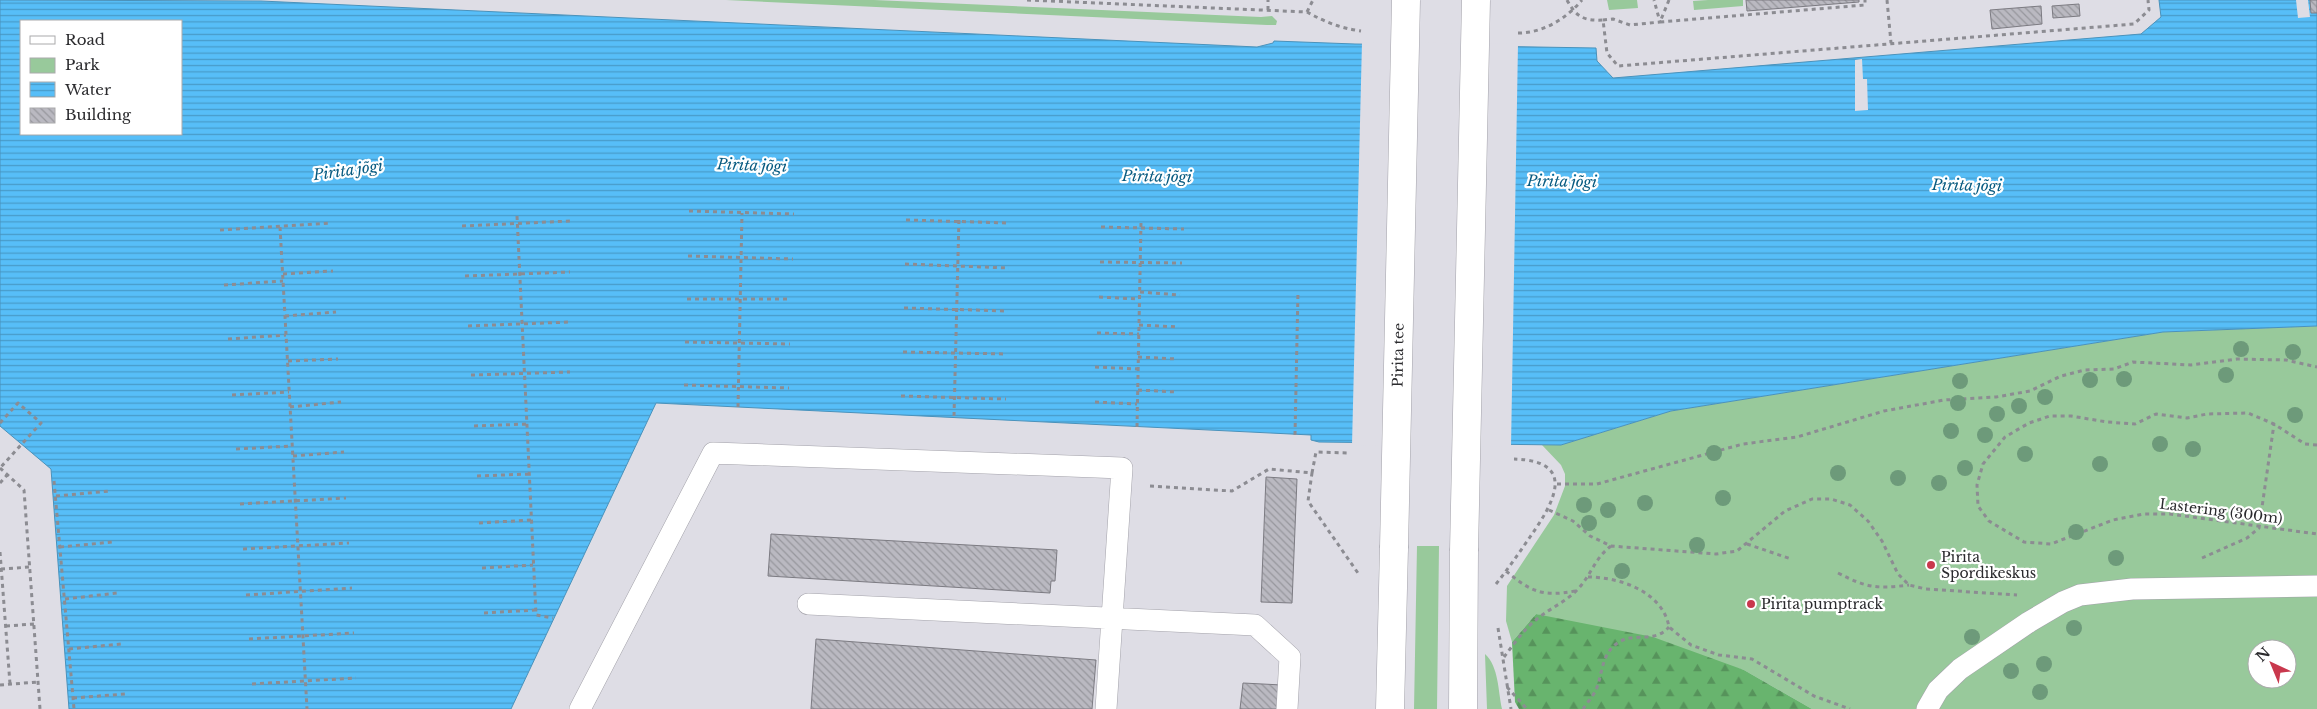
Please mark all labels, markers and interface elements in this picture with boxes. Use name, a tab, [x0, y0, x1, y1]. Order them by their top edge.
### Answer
legend	[20, 20, 182, 135]
text: Road	[65, 30, 105, 49]
text: Park	[65, 55, 101, 74]
text: Water	[64, 80, 112, 99]
text: Building	[65, 105, 132, 124]
water label: Pirita jõgi	[716, 154, 788, 176]
water label: Pirita jõgi	[311, 156, 385, 184]
water label: Pirita jõgi	[1121, 166, 1193, 186]
water label: Pirita jõgi	[1526, 171, 1598, 191]
water label: Pirita jõgi	[1931, 175, 2003, 195]
street label: Pirita tee	[1388, 323, 1408, 387]
street label: Lastering (300m)	[2159, 495, 2283, 527]
place label: Pirita Spordikeskus	[1941, 548, 2036, 582]
marker: Pirita Spordikeskus	[1925, 559, 1937, 571]
place label: Pirita pumptrack	[1761, 595, 1883, 613]
marker: Pirita pumptrack	[1745, 598, 1757, 610]
north arrow	[2247, 639, 2297, 689]
text: N	[2252, 644, 2274, 666]

